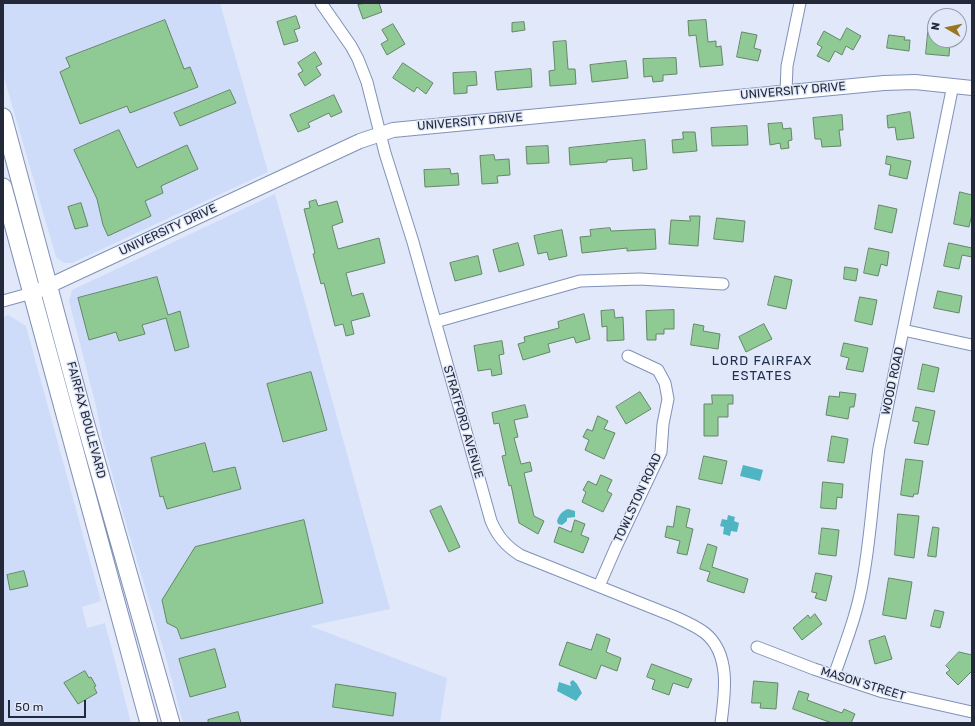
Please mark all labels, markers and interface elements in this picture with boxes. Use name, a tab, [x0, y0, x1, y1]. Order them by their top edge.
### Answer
north arrow	[927, 8, 967, 48]
text: N	[929, 21, 943, 31]
street label: UNIVERSITY DRIVE	[740, 79, 846, 103]
street label: UNIVERSITY DRIVE	[417, 110, 523, 134]
street label: UNIVERSITY DRIVE	[117, 201, 219, 259]
street label: WOOD ROAD	[879, 346, 907, 416]
district label: LORD FAIRFAX ESTATES	[712, 353, 812, 384]
street label: FAIRFAX BOULEVARD	[63, 360, 109, 480]
street label: STRATFORD AVENUE	[440, 364, 486, 480]
street label: TOWLSTON ROAD	[611, 451, 665, 545]
street label: MASON STREET	[819, 664, 907, 704]
scale bar	[10, 692, 88, 718]
text: 50 m	[15, 700, 43, 714]

